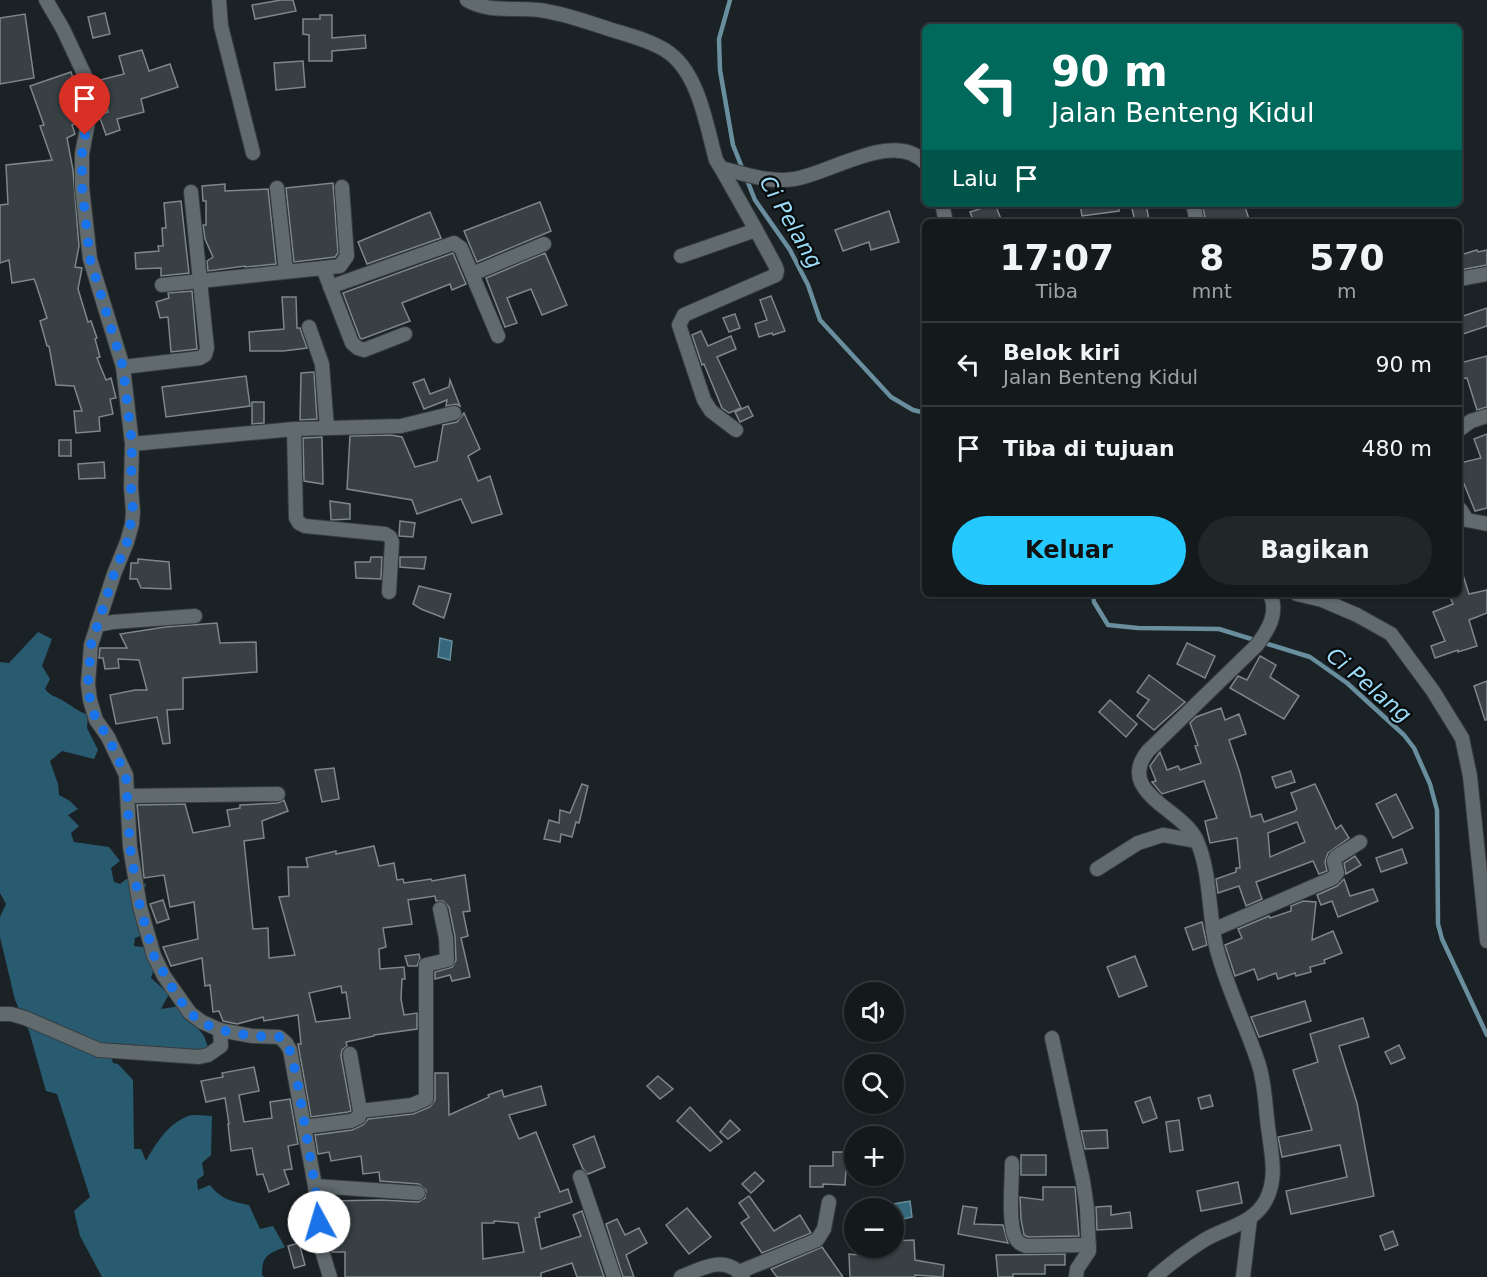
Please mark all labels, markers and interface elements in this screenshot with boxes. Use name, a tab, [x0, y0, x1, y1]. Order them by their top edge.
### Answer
text: 90 m	[1051, 47, 1168, 96]
icon: left	[952, 48, 1030, 126]
pin	[59, 73, 110, 135]
icon: arrive	[68, 82, 101, 115]
text: Jalan Benteng Kidul	[1051, 97, 1315, 128]
icon: arrive	[1010, 162, 1043, 195]
text: Lalu	[952, 166, 998, 191]
water label: Ci Pelang	[754, 171, 828, 273]
text: 17:07	[1000, 237, 1114, 278]
text: 8	[1199, 237, 1224, 278]
text: 570	[1309, 237, 1384, 278]
text: Tiba	[1036, 279, 1078, 303]
text: mnt	[1192, 279, 1232, 303]
text: m	[1337, 279, 1357, 303]
text: Belok kiri	[1003, 340, 1120, 365]
icon: left	[952, 348, 985, 381]
text: 90 m	[1376, 352, 1432, 377]
text: Jalan Benteng Kidul	[1003, 365, 1198, 389]
icon: arrive	[952, 432, 985, 465]
text: Tiba di tujuan	[1003, 436, 1175, 461]
text: 480 m	[1362, 436, 1432, 461]
button: Keluar	[952, 516, 1186, 585]
button: Bagikan	[1198, 516, 1432, 585]
water label: Ci Pelang	[1322, 642, 1416, 728]
map controls	[844, 982, 904, 1258]
button: sound	[844, 982, 904, 1042]
button: search	[844, 1054, 904, 1114]
button: +	[844, 1126, 904, 1186]
position arrow	[287, 1190, 351, 1254]
button: −	[844, 1198, 904, 1258]

